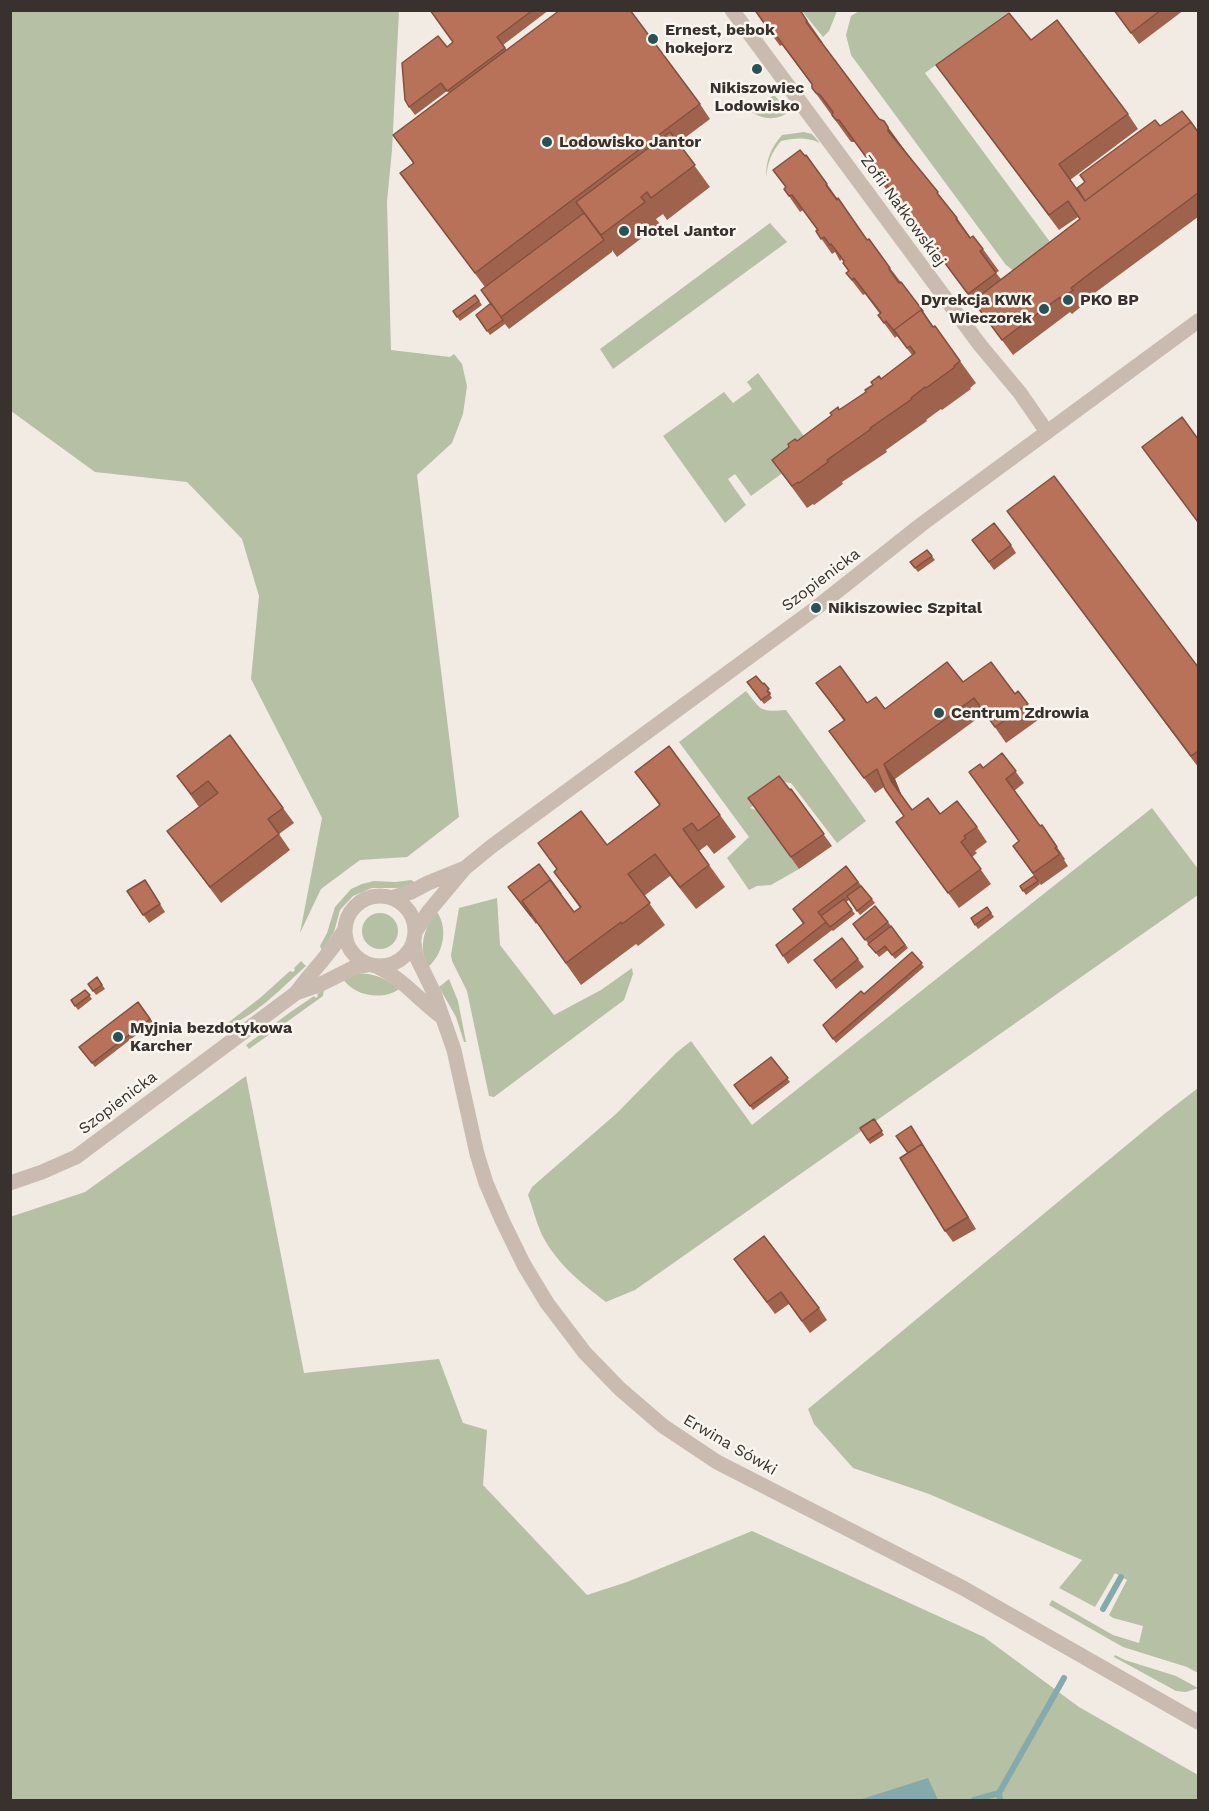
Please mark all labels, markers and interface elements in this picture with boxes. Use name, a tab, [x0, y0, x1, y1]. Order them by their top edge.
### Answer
place label: Ernest, bebok hokejorz	[665, 20, 775, 58]
marker: Ernest, bebok hokejorz	[646, 32, 660, 46]
marker: Nikiszowiec Lodowisko	[750, 62, 764, 76]
place label: Nikiszowiec Lodowisko	[710, 78, 804, 116]
place label: Lodowisko Jantor	[559, 132, 701, 152]
marker: Lodowisko Jantor	[540, 135, 554, 149]
street label: Zofii Nałkowskiej	[856, 152, 950, 270]
place label: Hotel Jantor	[636, 221, 736, 241]
marker: Hotel Jantor	[617, 224, 631, 238]
place label: Dyrekcja KWK Wieczorek	[921, 290, 1032, 328]
place label: PKO BP	[1080, 290, 1139, 310]
marker: PKO BP	[1061, 293, 1075, 307]
marker: Dyrekcja KWK Wieczorek	[1037, 302, 1051, 316]
street label: Szopienicka	[778, 544, 864, 616]
place label: Nikiszowiec Szpital	[828, 598, 982, 618]
marker: Nikiszowiec Szpital	[809, 601, 823, 615]
place label: Centrum Zdrowia	[951, 703, 1089, 723]
marker: Centrum Zdrowia	[932, 706, 946, 720]
place label: Myjnia bezdotykowa Karcher	[130, 1018, 292, 1056]
marker: Myjnia bezdotykowa Karcher	[111, 1030, 125, 1044]
street label: Szopienicka	[75, 1067, 161, 1139]
street label: Erwina Sówki	[680, 1410, 780, 1480]

